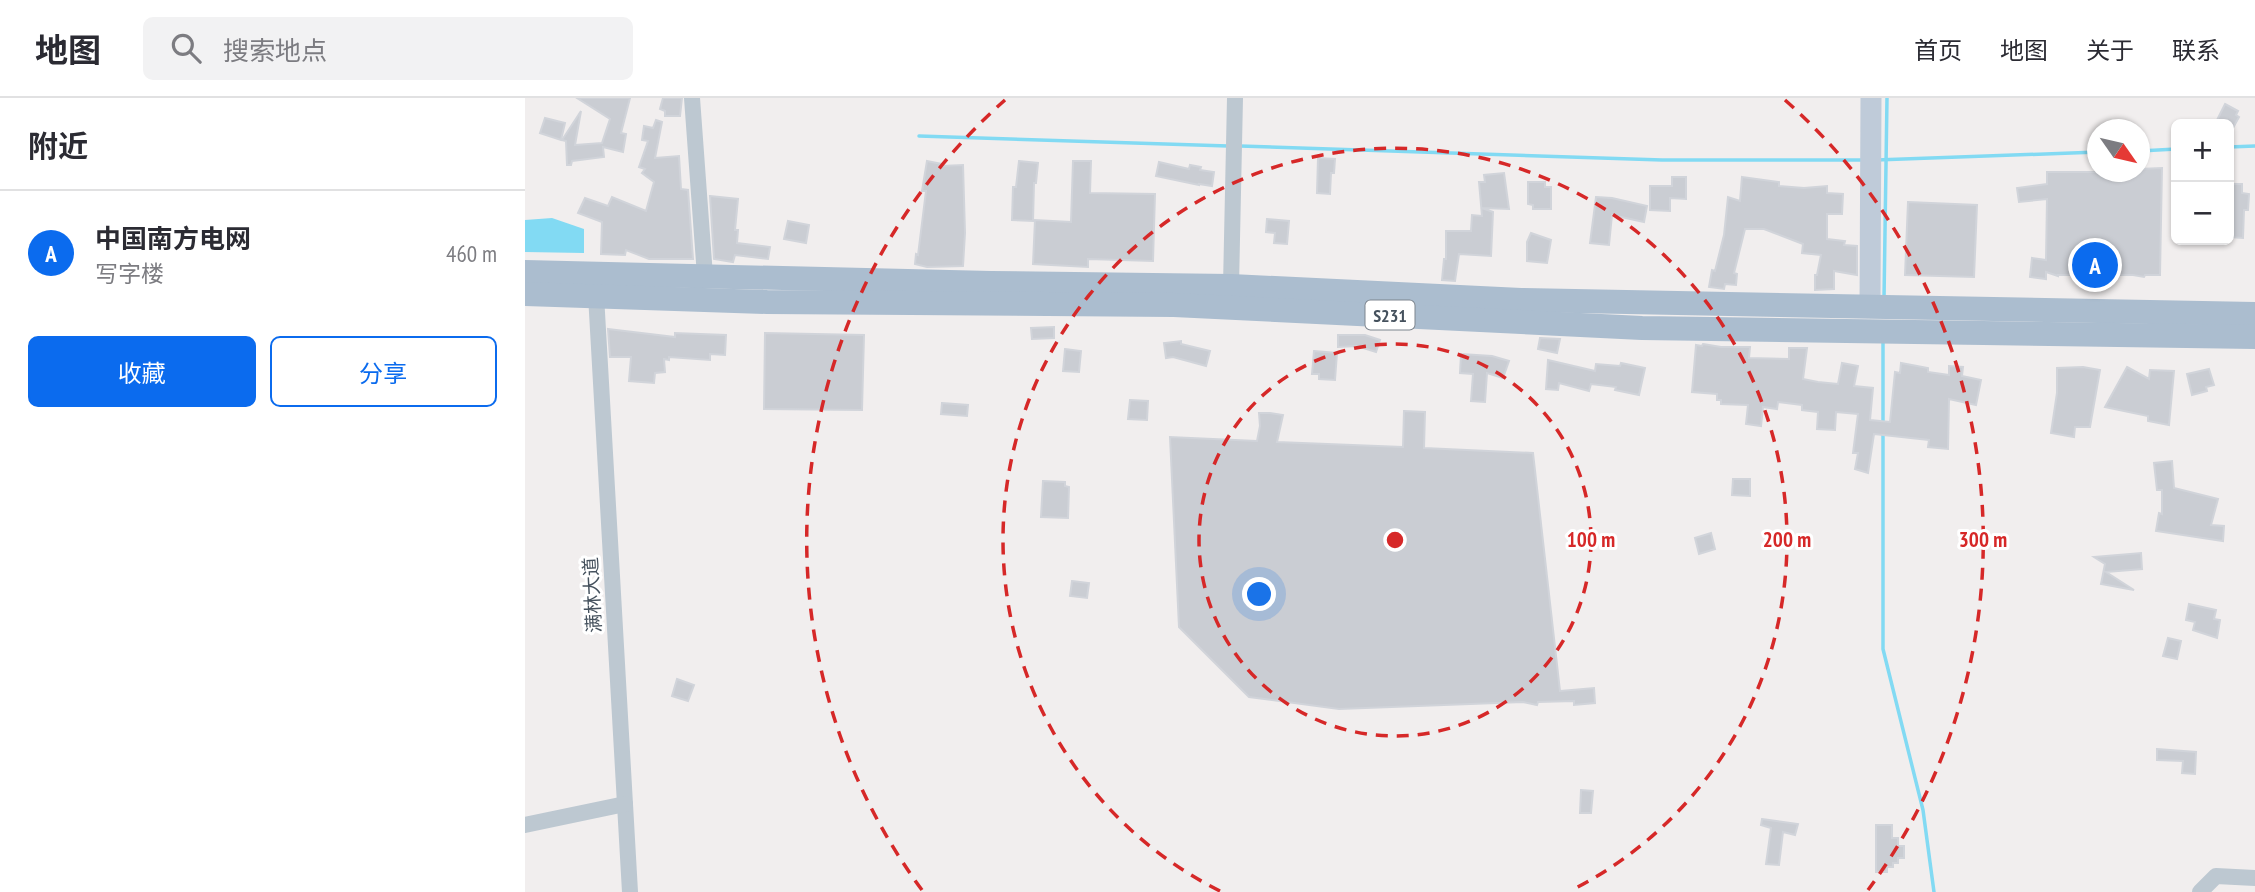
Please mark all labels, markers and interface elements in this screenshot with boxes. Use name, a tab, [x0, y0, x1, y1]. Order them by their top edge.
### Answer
search box	[143, 17, 633, 80]
text: 地图	[35, 28, 101, 71]
icon: search	[167, 29, 205, 67]
text: 搜索地点	[223, 34, 327, 67]
text: 首页	[1914, 35, 1962, 66]
text: 地图	[2000, 35, 2048, 66]
text: 关于	[2086, 35, 2134, 66]
text: 联系	[2172, 35, 2220, 66]
north arrow	[2087, 119, 2150, 182]
map controls	[2171, 119, 2234, 245]
button: +	[2171, 119, 2234, 182]
text: 附近	[28, 126, 88, 165]
button: −	[2171, 182, 2234, 245]
text: 中国南方电网	[95, 222, 251, 255]
text: A	[45, 239, 57, 268]
text: 460 m	[446, 239, 497, 268]
pin: A	[2072, 239, 2118, 291]
text: 写字楼	[95, 259, 164, 288]
road number: S231	[1365, 300, 1415, 330]
button: 收藏	[28, 336, 256, 407]
button: 分享	[270, 336, 497, 407]
text: 100 m	[1567, 526, 1615, 553]
text: 200 m	[1763, 526, 1811, 553]
text: 300 m	[1959, 526, 2007, 553]
centre of rings	[1383, 528, 1407, 552]
street label: 满林大道	[578, 556, 606, 634]
your location	[1242, 577, 1276, 611]

